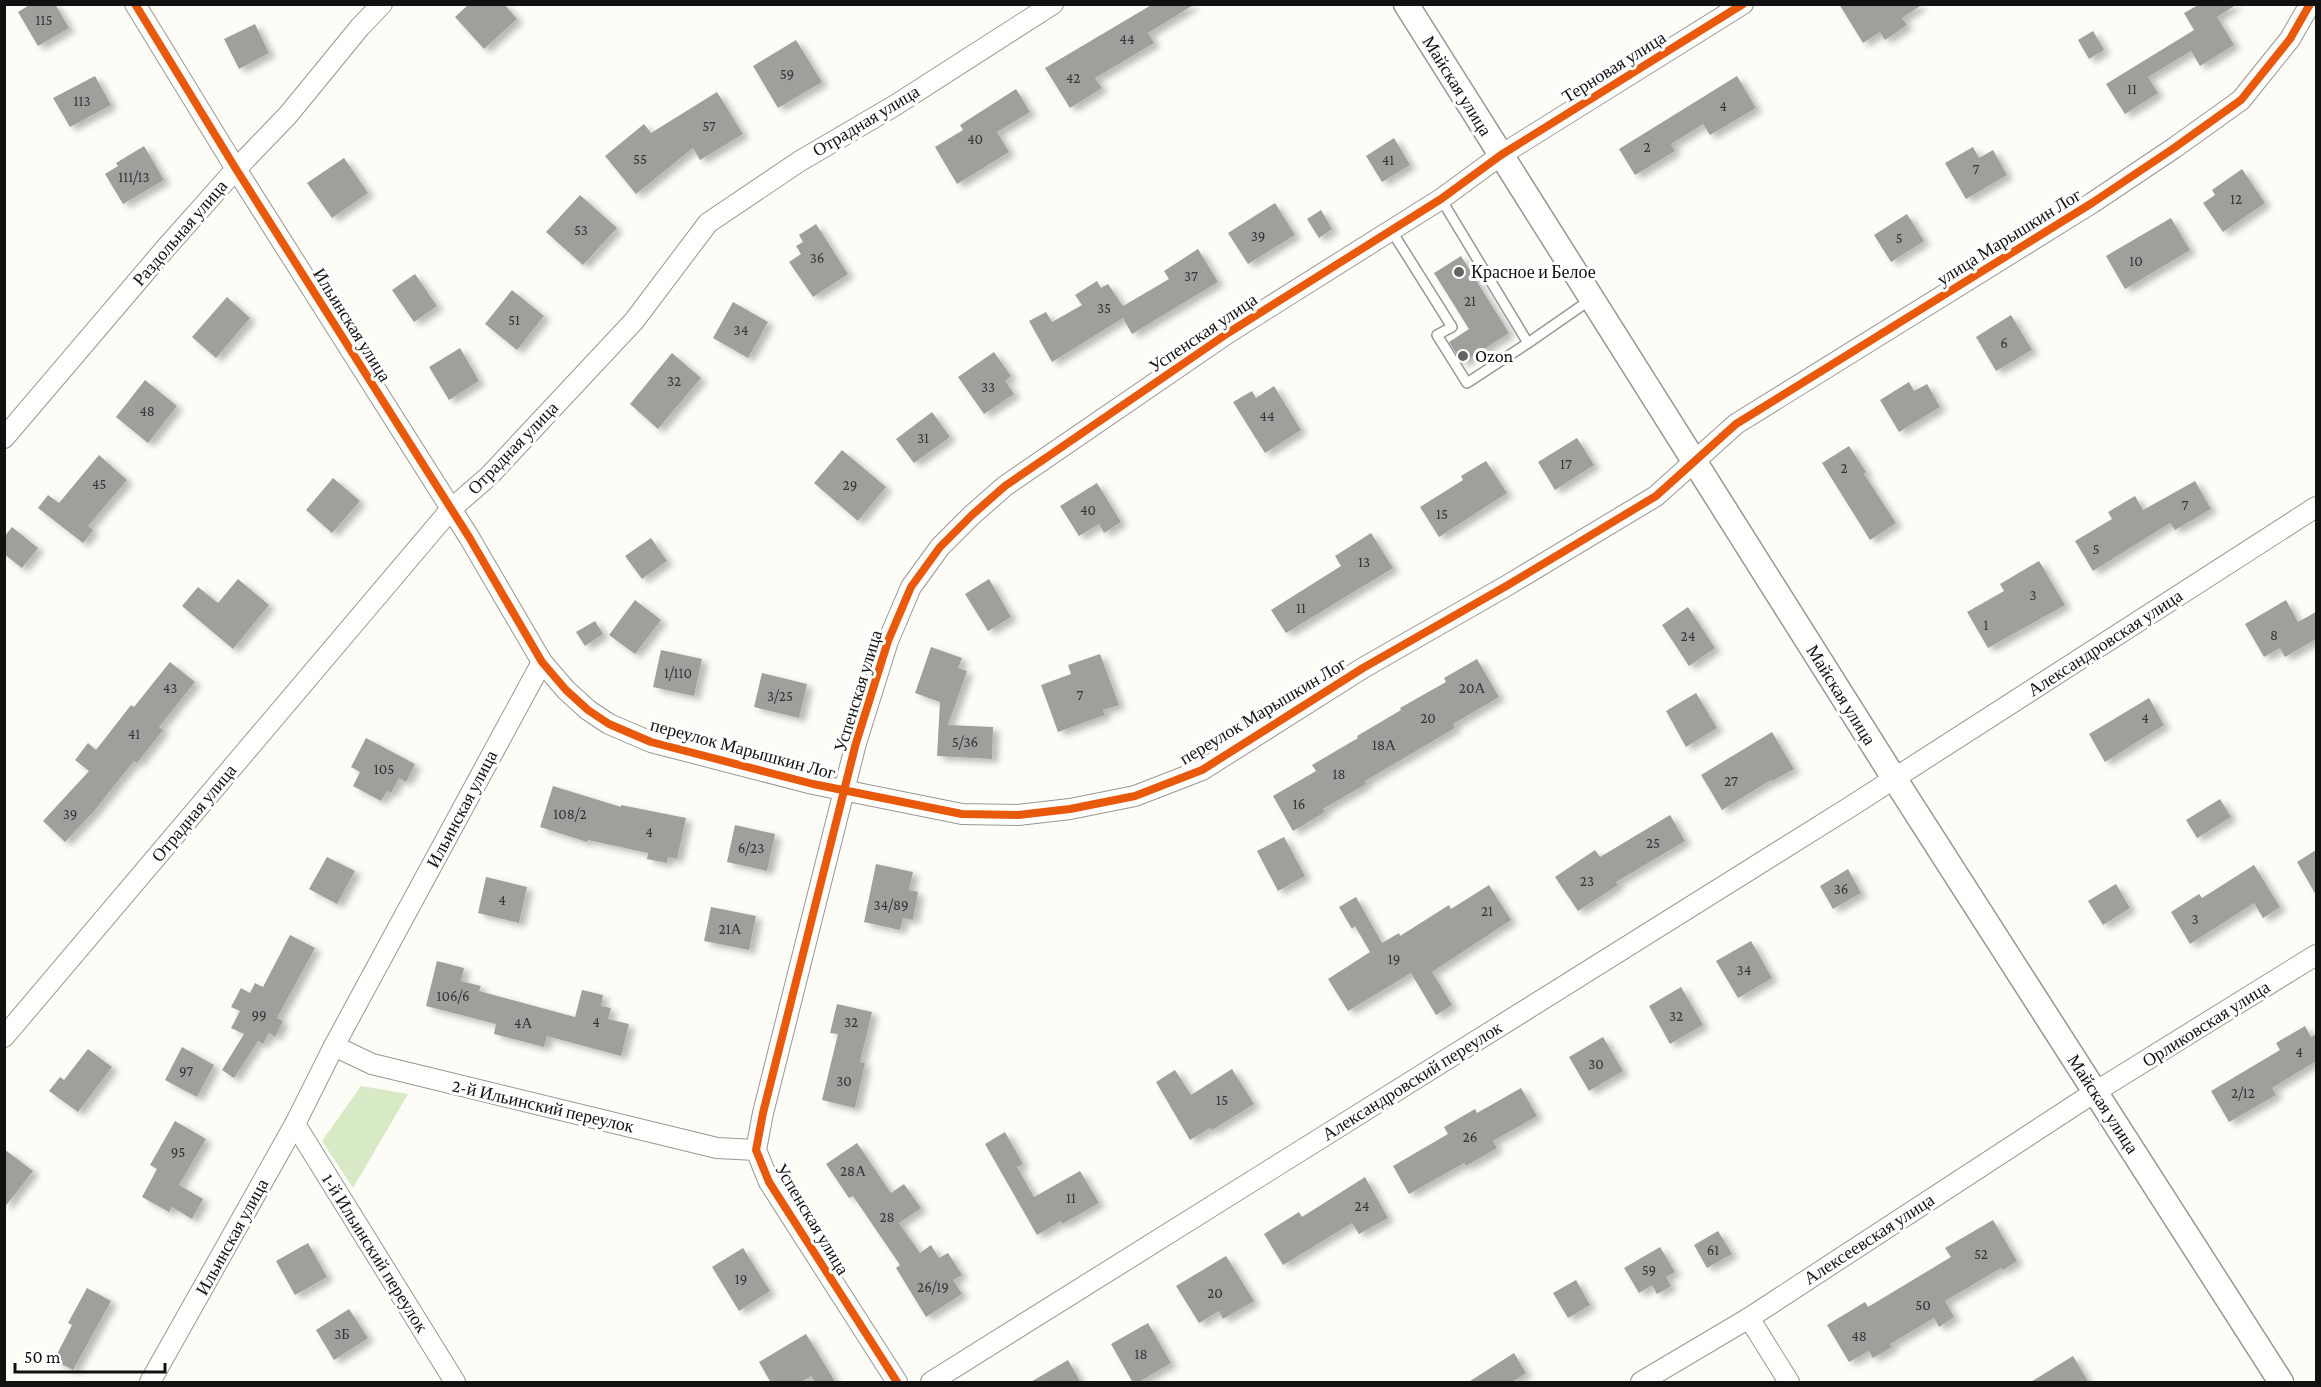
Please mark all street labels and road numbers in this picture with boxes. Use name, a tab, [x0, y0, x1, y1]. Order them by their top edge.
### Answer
street label: Терновая улица	[1559, 27, 1669, 107]
street label: Майская улица	[1418, 32, 1496, 140]
street label: Отрадная улица	[809, 81, 923, 161]
street label: Раздольная улица	[129, 176, 231, 290]
street label: улица Марышкин Лог	[1933, 184, 2085, 290]
street label: Ильинская улица	[309, 265, 395, 385]
street label: Успенская улица	[1145, 289, 1261, 377]
street label: Отрадная улица	[464, 398, 562, 498]
street label: Александровская улица	[2024, 586, 2186, 700]
street label: Успенская улица	[830, 628, 886, 754]
street label: Майская улица	[1802, 641, 1880, 749]
street label: переулок Марышкин Лог	[1176, 653, 1350, 769]
street label: переулок Марышкин Лог	[648, 715, 838, 783]
street label: Ильинская улица	[423, 747, 501, 871]
street label: Отрадная улица	[147, 760, 241, 866]
street label: Орликовская улица	[2139, 977, 2273, 1071]
street label: Александровский переулок	[1318, 1017, 1506, 1145]
street label: Майская улица	[2064, 1051, 2142, 1157]
street label: 2-й Ильинский переулок	[450, 1075, 636, 1137]
street label: Успенская улица	[771, 1160, 853, 1278]
street label: 1-й Ильинский переулок	[318, 1170, 432, 1336]
street label: Ильинская улица	[192, 1175, 272, 1299]
street label: Алексеевская улица	[1800, 1189, 1938, 1289]

